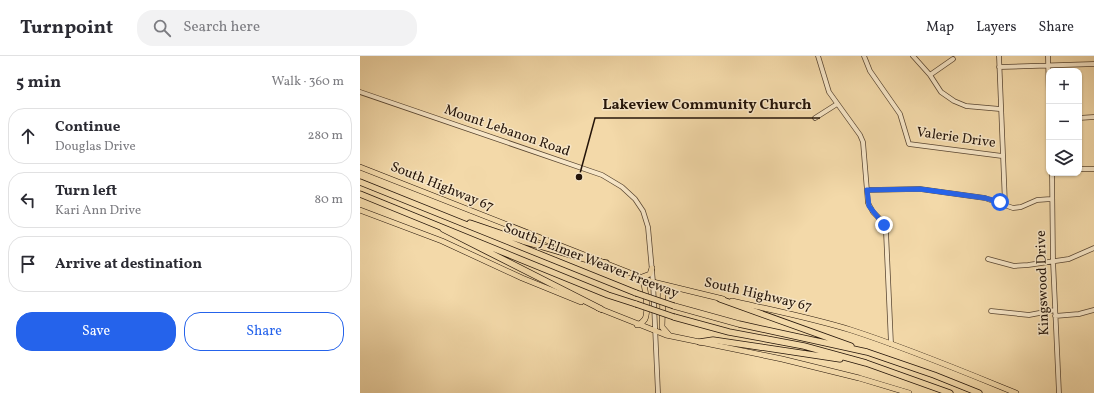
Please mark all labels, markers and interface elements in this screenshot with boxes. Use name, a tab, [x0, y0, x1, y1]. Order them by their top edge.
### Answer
search box	[137, 10, 417, 46]
text: Turnpoint	[20, 15, 113, 41]
icon: search	[151, 17, 173, 39]
text: Search here	[183, 17, 260, 38]
text: Map	[926, 18, 954, 37]
text: Layers	[976, 18, 1016, 37]
text: Share	[1038, 18, 1074, 37]
map controls	[1046, 68, 1082, 176]
button: +	[1046, 68, 1082, 104]
text: 5 min	[16, 71, 61, 94]
text: Walk · 360 m	[272, 73, 344, 91]
callout: Lakeview Community Church	[595, 91, 820, 118]
text: Lakeview Community Church	[602, 95, 812, 116]
street label: Mount Lebanon Road	[442, 101, 573, 161]
button: −	[1046, 104, 1082, 140]
text: Continue	[55, 117, 120, 138]
street label: Valerie Drive	[915, 123, 997, 153]
icon: ahead	[17, 125, 39, 147]
text: 280 m	[307, 127, 343, 145]
text: Douglas Drive	[55, 138, 136, 156]
button: layers	[1046, 140, 1082, 176]
street label: South Highway 67	[387, 158, 497, 216]
text: Turn left	[55, 181, 117, 202]
icon: left	[17, 189, 39, 211]
text: 80 m	[314, 191, 343, 209]
route start	[991, 193, 1009, 211]
text: Kari Ann Drive	[55, 202, 141, 220]
route end	[875, 216, 893, 234]
street label: South J Elmer Weaver Freeway	[501, 219, 682, 303]
street label: Kingswood Drive	[1032, 230, 1054, 336]
icon: arrive	[17, 253, 39, 275]
text: Arrive at destination	[55, 254, 202, 275]
street label: South Highway 67	[702, 273, 814, 317]
button: Save	[16, 312, 176, 351]
button: Share	[184, 312, 344, 351]

